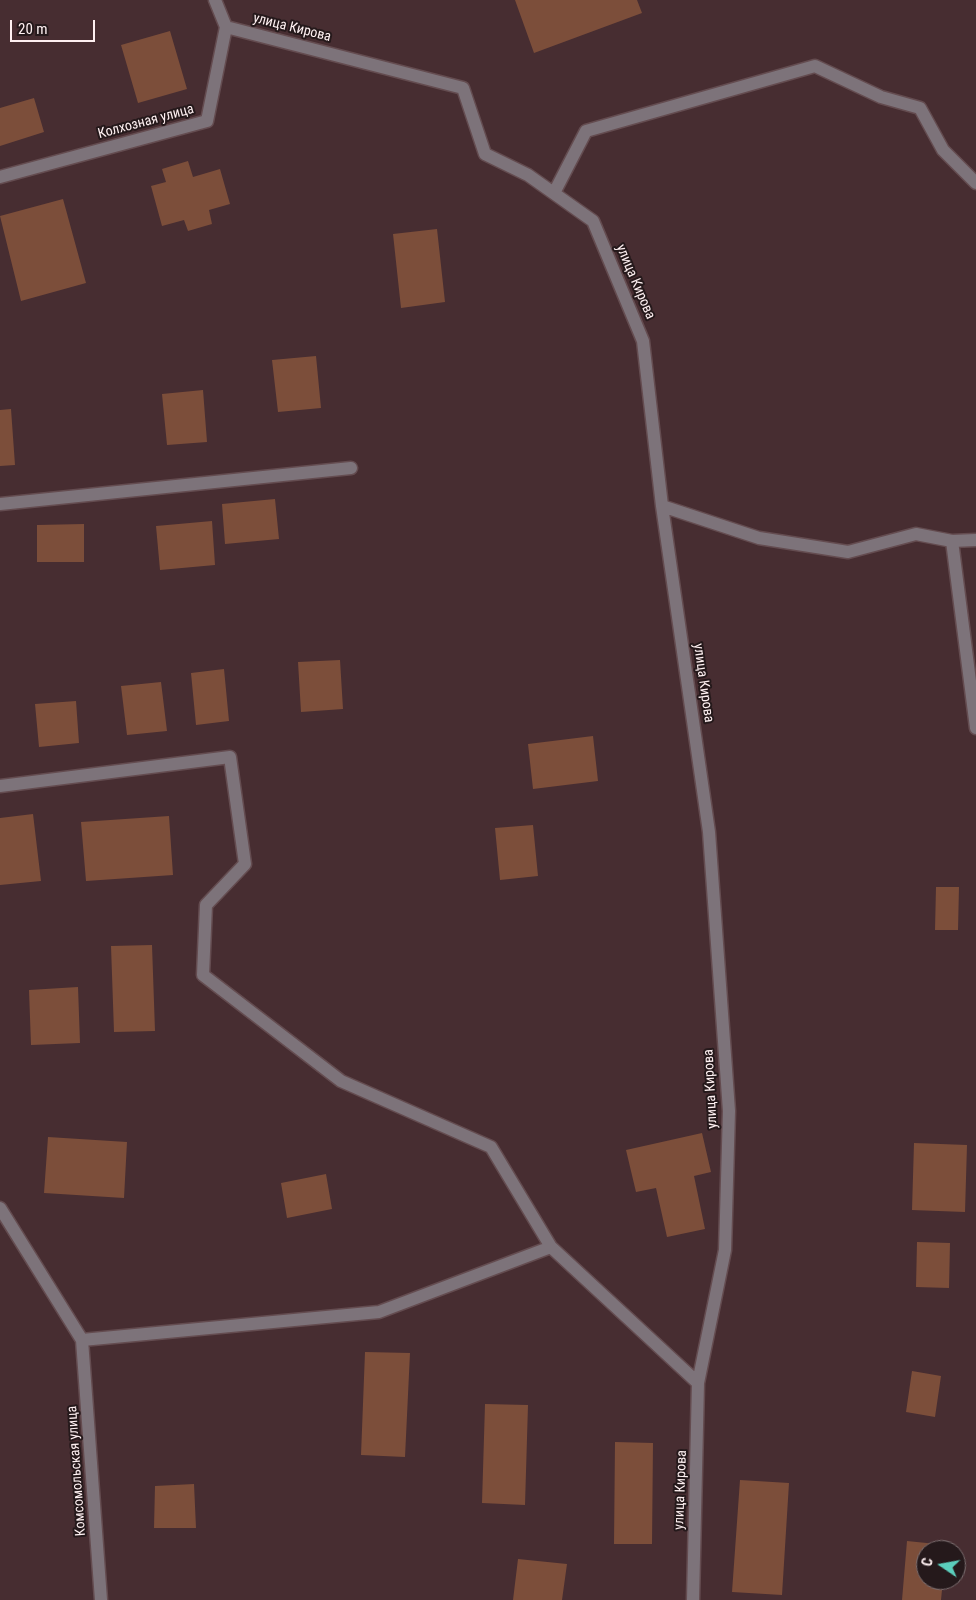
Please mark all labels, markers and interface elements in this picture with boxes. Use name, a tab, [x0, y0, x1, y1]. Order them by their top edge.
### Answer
scale bar	[12, 10, 98, 42]
street label: улица Кирова	[251, 10, 333, 46]
text: 20 m	[18, 20, 48, 38]
street label: Колхозная улица	[96, 101, 196, 143]
street label: улица Кирова	[612, 242, 658, 322]
street label: улица Кирова	[689, 642, 717, 724]
street label: улица Кирова	[701, 1049, 721, 1129]
street label: Комсомольская улица	[64, 1405, 90, 1537]
street label: улица Кирова	[671, 1450, 691, 1530]
north arrow	[916, 1540, 966, 1590]
text: С	[919, 1557, 936, 1568]

